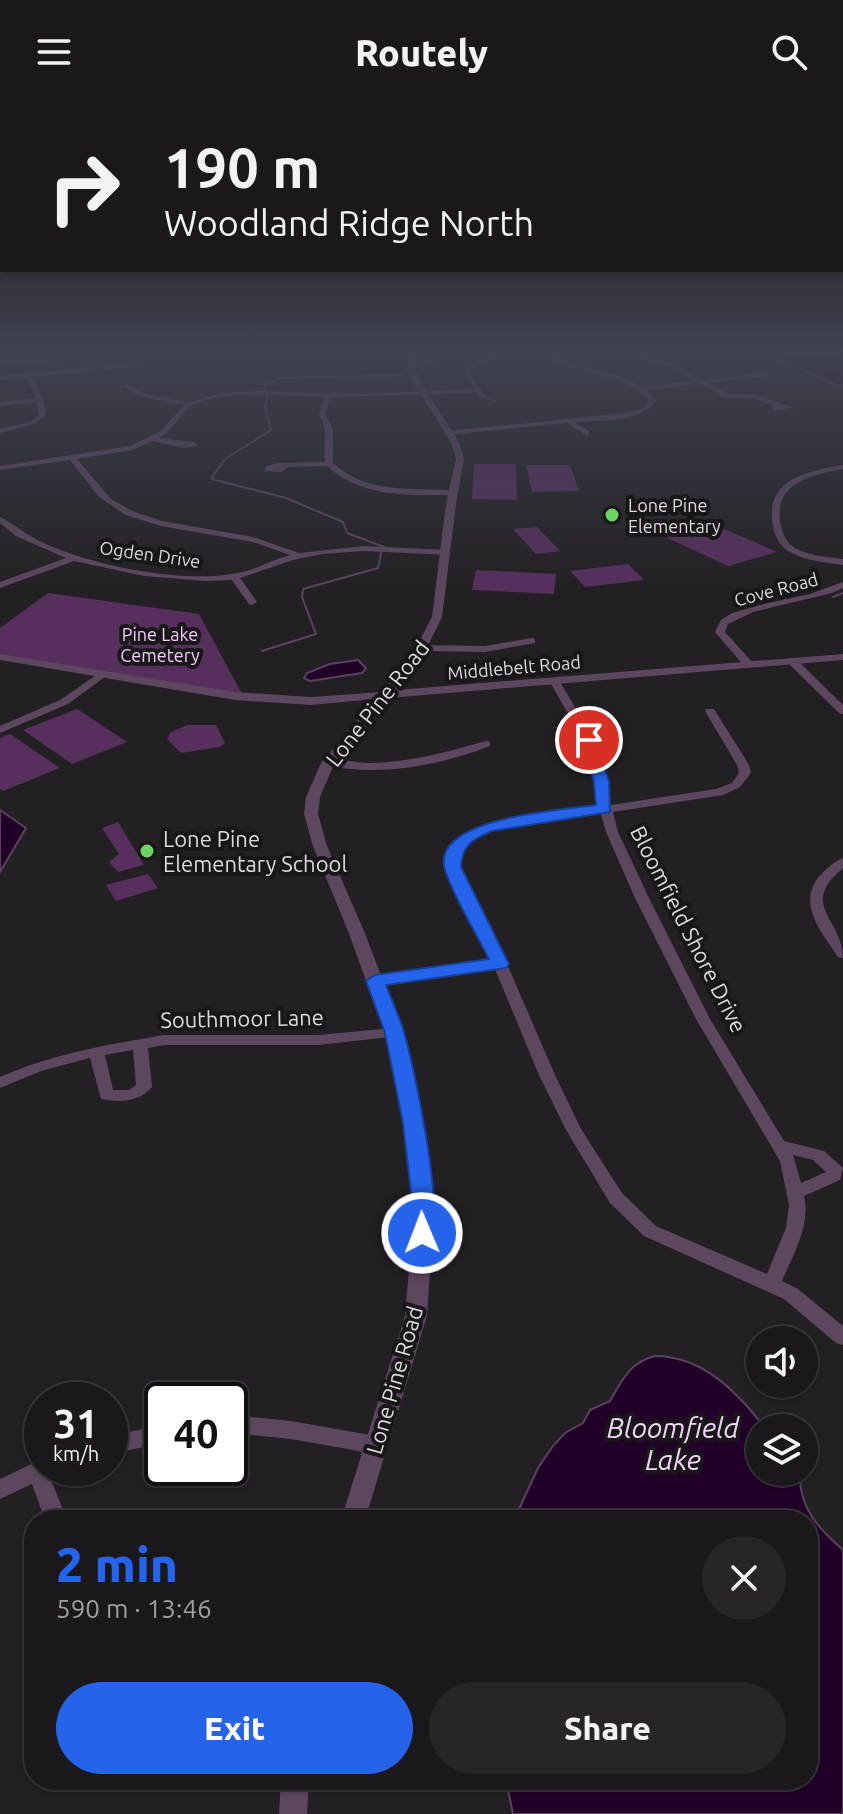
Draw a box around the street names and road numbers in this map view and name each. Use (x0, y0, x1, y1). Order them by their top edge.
street label: Ogden Drive (98, 537, 202, 571)
street label: Cove Road (732, 568, 820, 610)
street label: Lone Pine Road (320, 635, 434, 771)
street label: Middlebelt Road (447, 651, 581, 683)
street label: Bloomfield Shore Drive (626, 822, 752, 1036)
street label: Southmoor Lane (160, 1004, 324, 1032)
street label: Lone Pine Road (361, 1303, 427, 1457)

